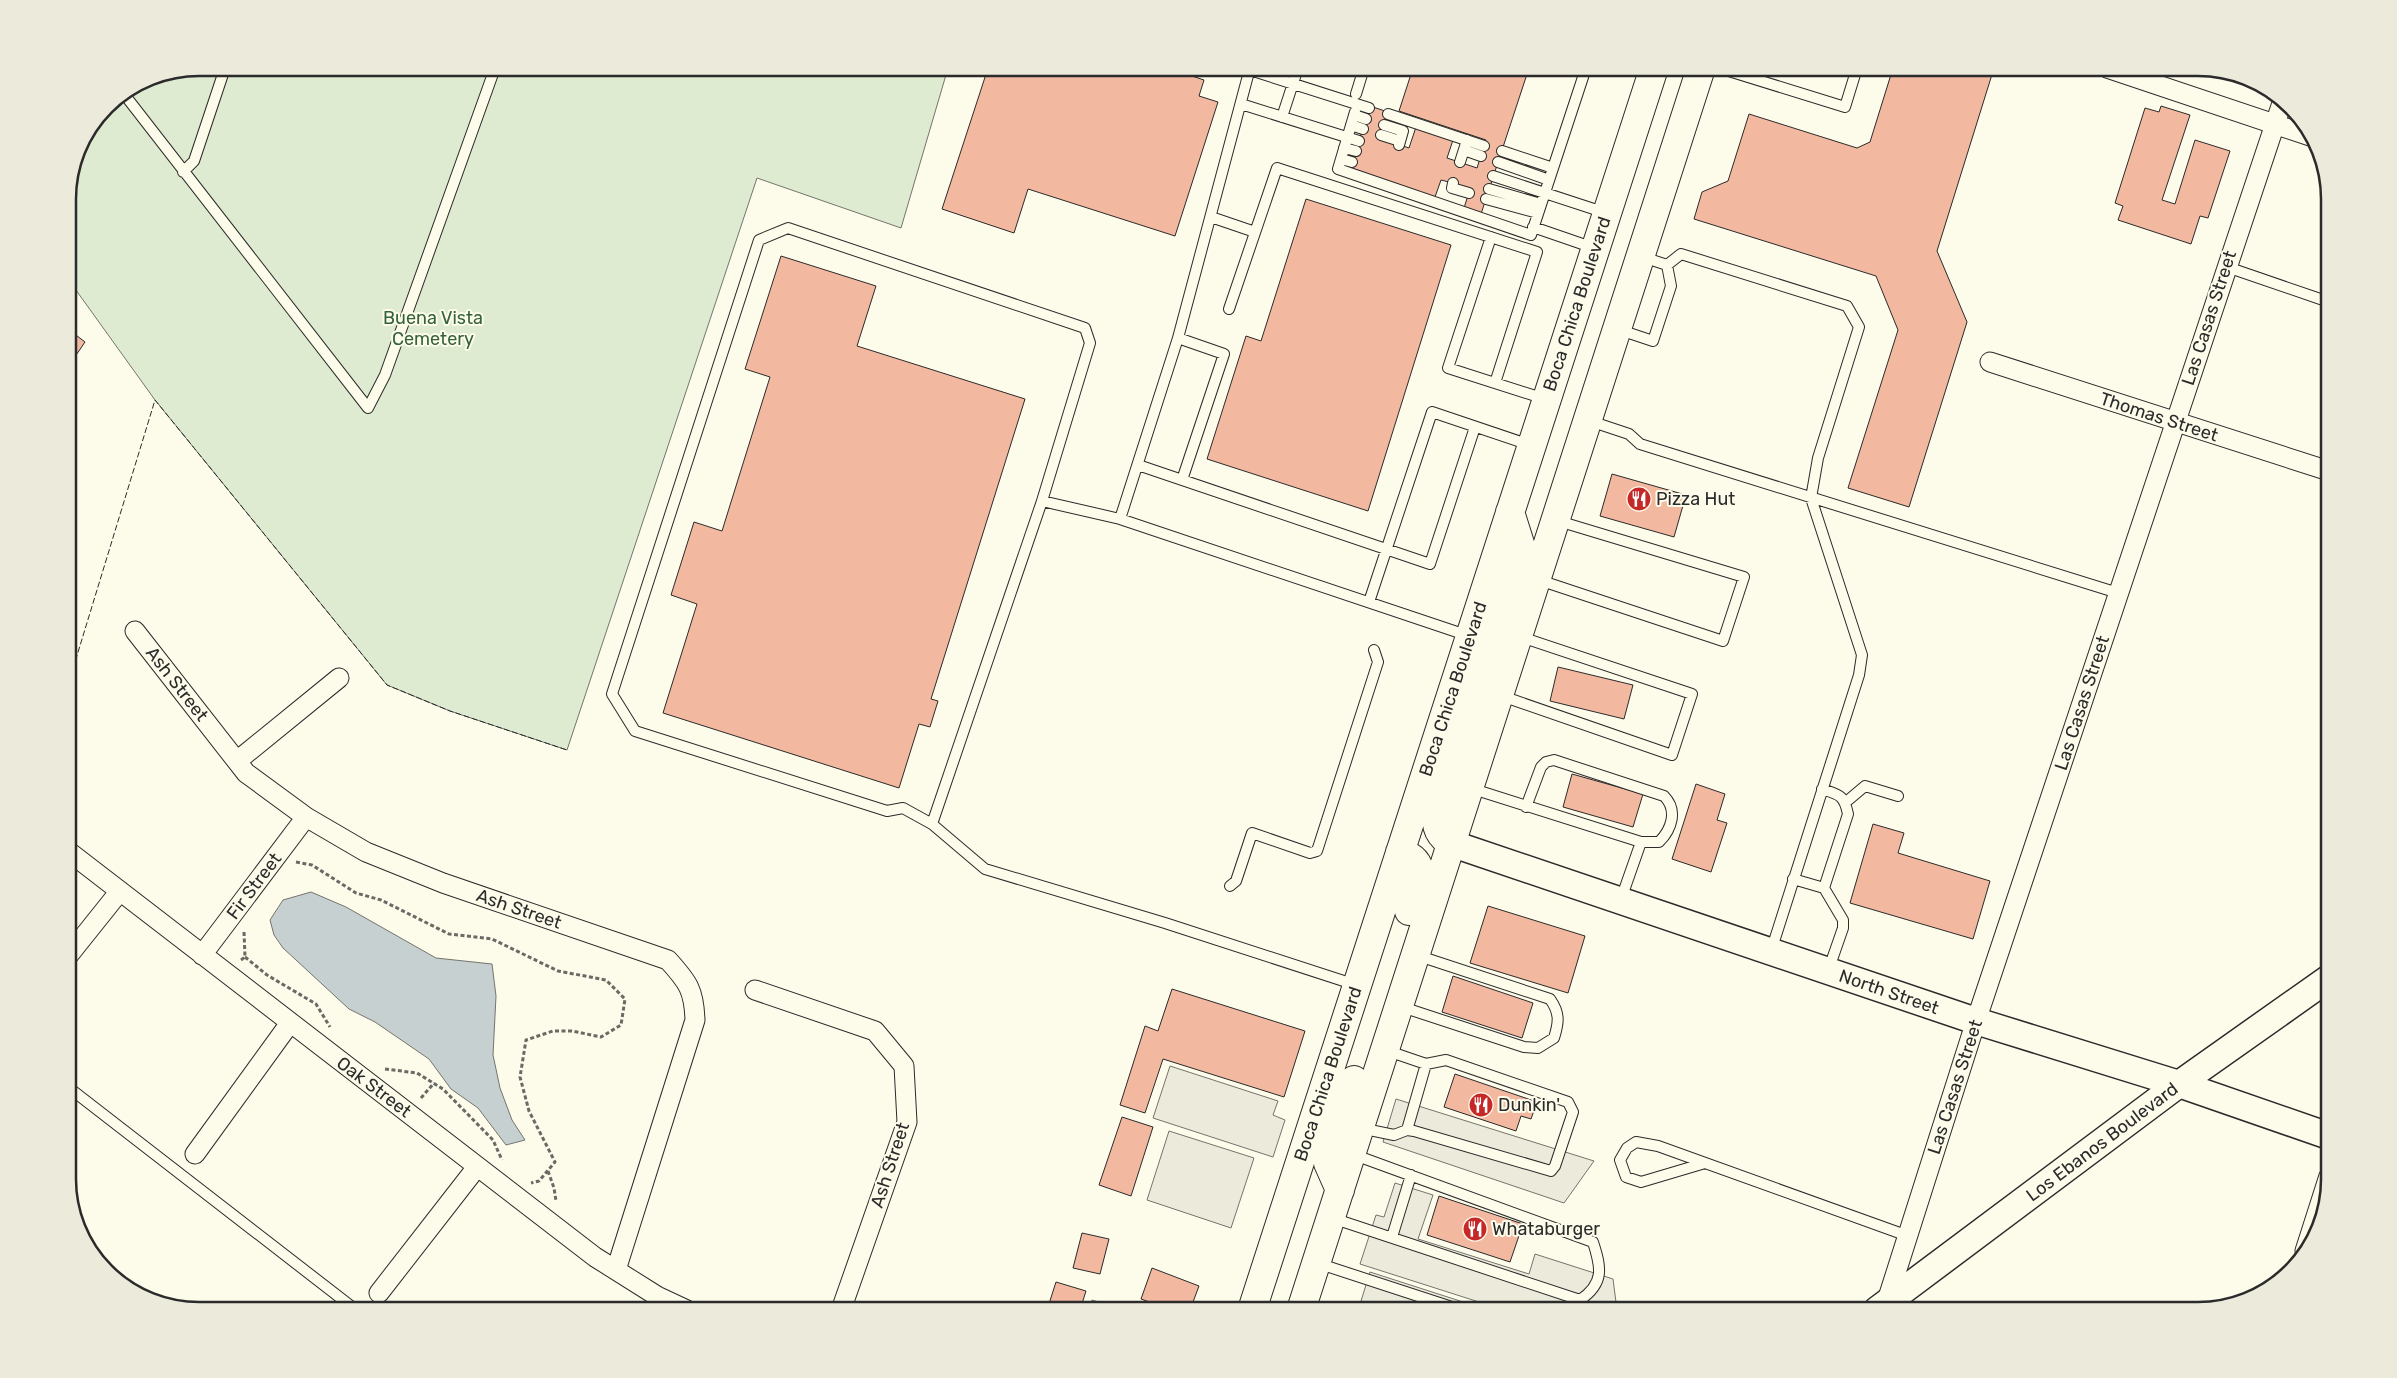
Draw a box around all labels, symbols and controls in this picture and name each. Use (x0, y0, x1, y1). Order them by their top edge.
street label: Boca Chica Boulevard (1538, 214, 1616, 394)
street label: Las Casas Street (2177, 248, 2241, 388)
park label: Buena Vista Cemetery (383, 307, 483, 350)
street label: Thomas Street (2097, 388, 2221, 446)
restaurant icon: Pizza Hut (1626, 486, 1652, 512)
place label: Pizza Hut (1656, 488, 1735, 510)
street label: Boca Chica Boulevard (1414, 599, 1492, 779)
street label: Las Casas Street (2050, 633, 2114, 773)
street label: Ash Street (141, 642, 213, 726)
street label: Fir Street (222, 848, 286, 924)
street label: Ash Street (474, 884, 564, 934)
street label: North Street (1836, 965, 1942, 1019)
street label: Boca Chica Boulevard (1289, 984, 1367, 1164)
street label: Las Casas Street (1923, 1017, 1987, 1157)
street label: Oak Street (332, 1052, 416, 1122)
street label: Los Ebanos Boulevard (2022, 1078, 2182, 1206)
restaurant icon: Dunkin' (1468, 1092, 1494, 1118)
place label: Dunkin' (1498, 1094, 1560, 1116)
street label: Ash Street (866, 1119, 914, 1211)
restaurant icon: Whataburger (1462, 1216, 1488, 1242)
place label: Whataburger (1492, 1218, 1600, 1240)

